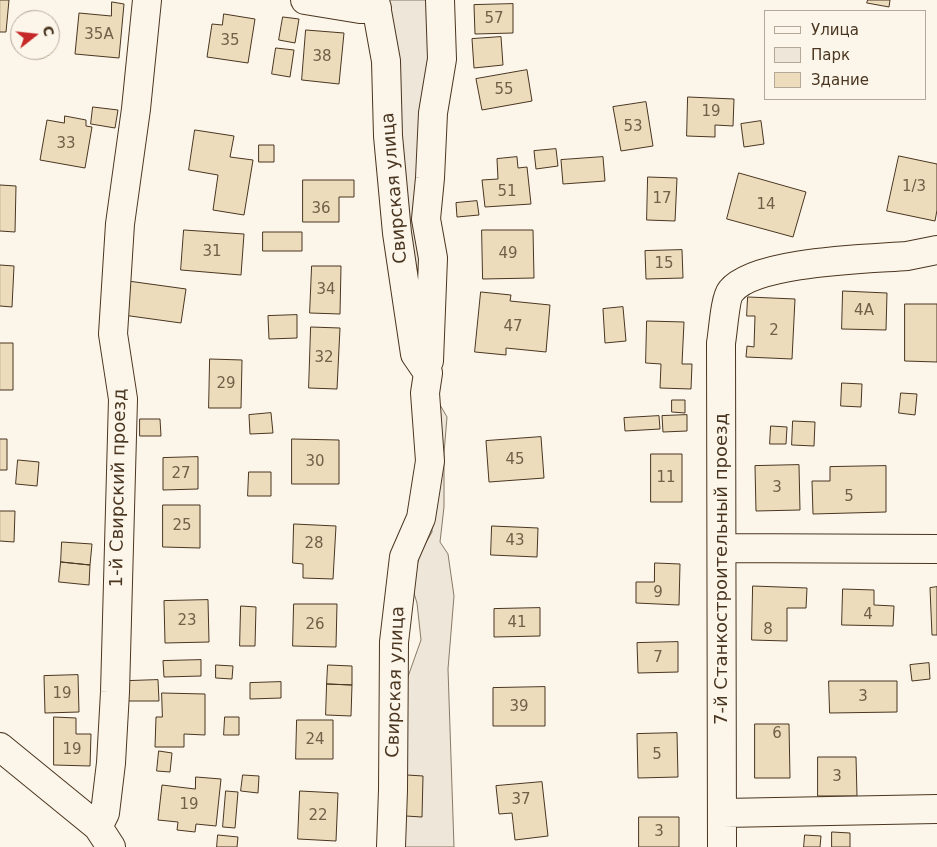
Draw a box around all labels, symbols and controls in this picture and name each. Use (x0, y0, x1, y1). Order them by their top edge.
north arrow (10, 10, 60, 60)
house number: 57 (484, 10, 504, 28)
legend (764, 10, 927, 100)
text: Улица (811, 21, 859, 39)
text: С (39, 24, 58, 38)
house number: 35А (84, 26, 114, 44)
house number: 35 (220, 32, 240, 50)
text: Парк (811, 46, 850, 64)
house number: 38 (312, 48, 332, 66)
text: Здание (811, 71, 869, 89)
house number: 55 (494, 81, 514, 99)
house number: 19 (701, 103, 721, 121)
street label: Свирская улица (378, 111, 412, 265)
house number: 53 (623, 118, 643, 136)
house number: 33 (56, 135, 76, 153)
house number: 1/3 (902, 178, 926, 196)
house number: 51 (497, 183, 517, 201)
house number: 17 (652, 190, 672, 208)
house number: 14 (756, 196, 776, 214)
house number: 36 (311, 200, 331, 218)
house number: 31 (202, 243, 222, 261)
house number: 49 (498, 245, 518, 263)
house number: 15 (654, 255, 674, 273)
house number: 34 (316, 281, 336, 299)
house number: 4А (854, 302, 874, 320)
house number: 47 (503, 318, 523, 336)
house number: 2 (769, 322, 779, 340)
house number: 32 (314, 349, 334, 367)
house number: 29 (216, 375, 236, 393)
street label: 1-й Свирский проезд (106, 388, 132, 588)
street label: 7-й Станкостроительный проезд (711, 413, 733, 725)
house number: 45 (505, 451, 525, 469)
house number: 30 (305, 453, 325, 471)
house number: 27 (171, 465, 191, 483)
house number: 11 (656, 469, 676, 487)
house number: 3 (772, 479, 782, 497)
house number: 5 (844, 488, 854, 506)
house number: 25 (172, 517, 192, 535)
house number: 43 (505, 532, 525, 550)
house number: 28 (304, 535, 324, 553)
house number: 9 (653, 584, 663, 602)
street label: Свирская улица (383, 606, 409, 758)
house number: 4 (863, 606, 873, 624)
house number: 23 (177, 612, 197, 630)
house number: 41 (507, 614, 527, 632)
house number: 26 (305, 616, 325, 634)
house number: 8 (763, 621, 773, 639)
house number: 7 (653, 649, 663, 667)
house number: 19 (52, 685, 72, 703)
house number: 3 (858, 688, 868, 706)
house number: 39 (509, 698, 529, 716)
house number: 6 (772, 725, 782, 743)
house number: 24 (305, 731, 325, 749)
house number: 19 (62, 741, 82, 759)
house number: 5 (652, 746, 662, 764)
house number: 3 (832, 768, 842, 786)
house number: 37 (511, 791, 531, 809)
house number: 19 (179, 796, 199, 814)
house number: 22 (308, 807, 328, 825)
house number: 3 (654, 823, 664, 841)

